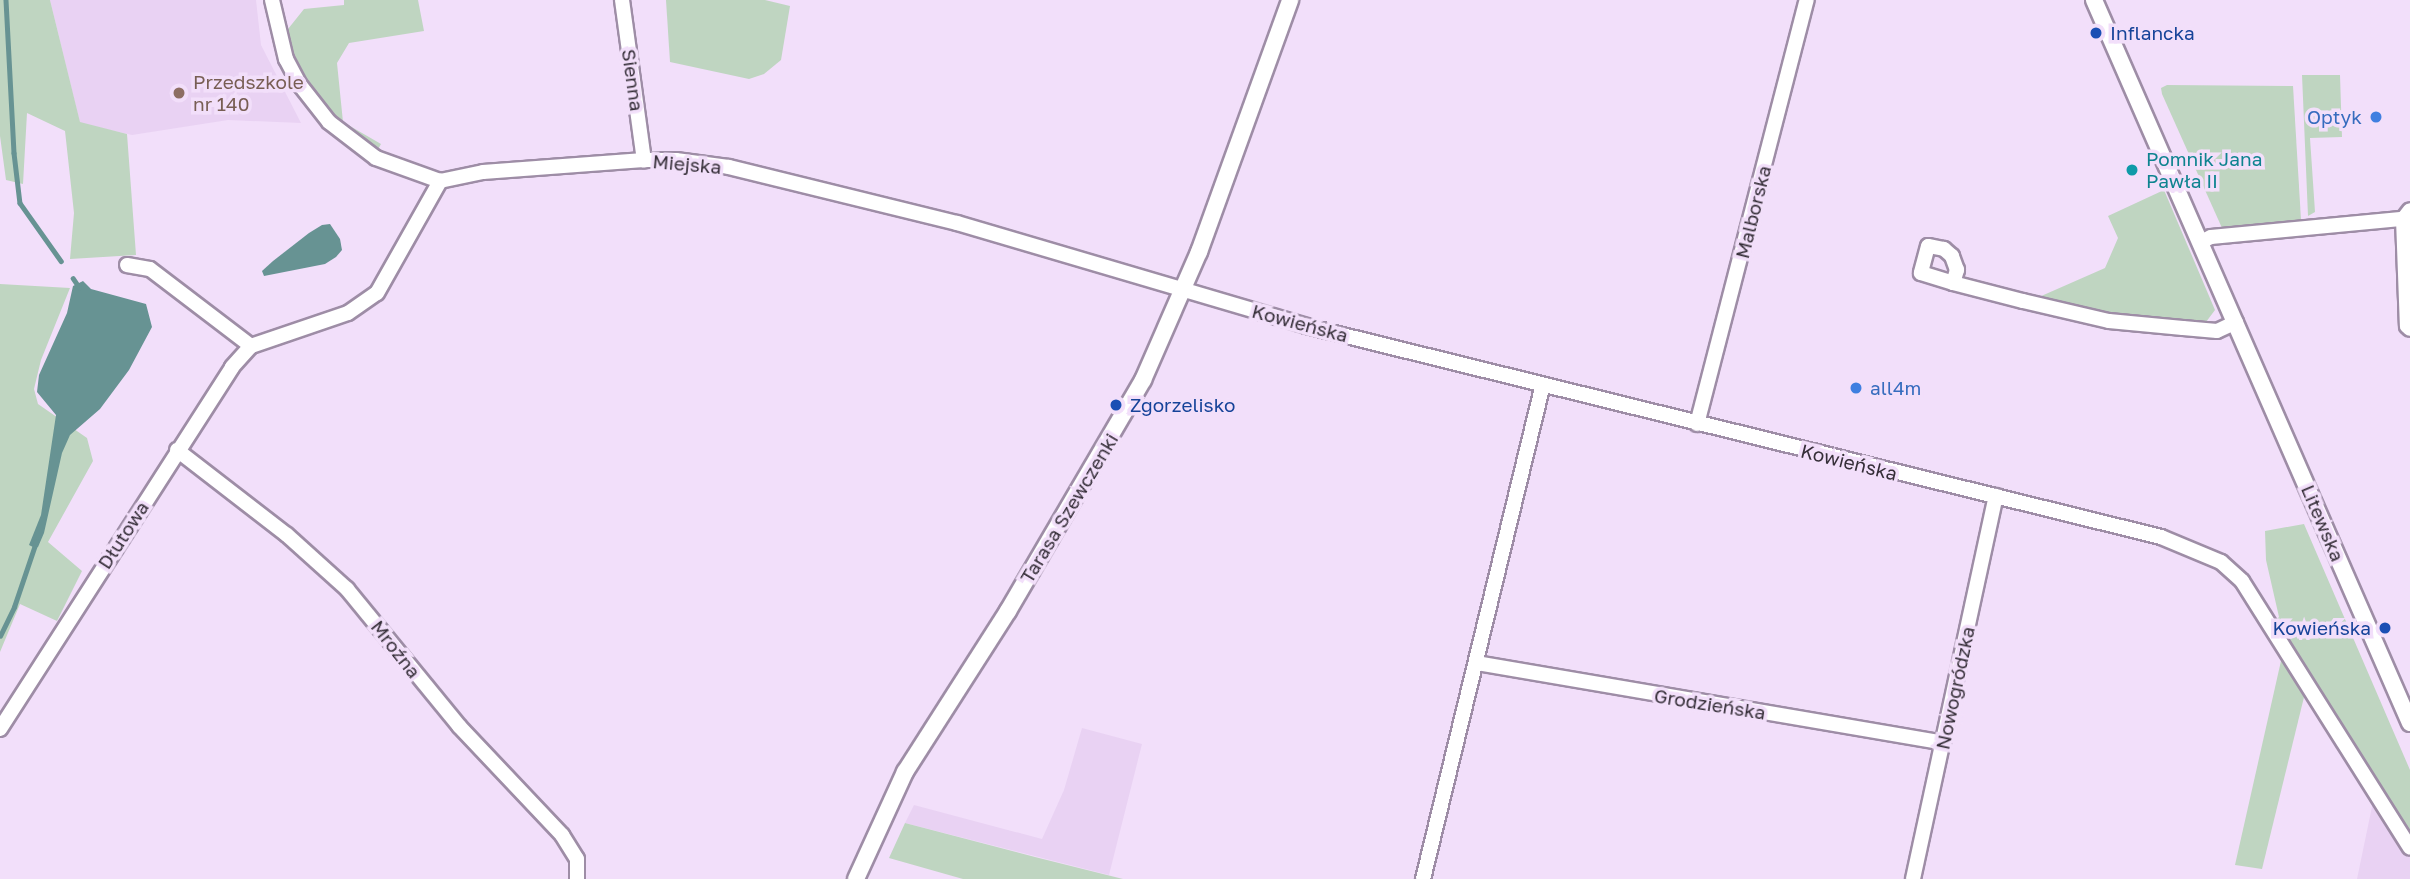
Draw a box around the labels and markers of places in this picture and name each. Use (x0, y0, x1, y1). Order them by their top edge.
place label: Inflancka (2110, 22, 2195, 44)
marker: Inflancka (2088, 25, 2104, 41)
place label: Przedszkole nr 140 (193, 71, 304, 115)
marker: Przedszkole nr 140 (171, 85, 187, 101)
place label: Optyk (2307, 106, 2362, 128)
marker: Optyk (2368, 109, 2384, 125)
place label: Pomnik Jana Pawła II (2146, 148, 2262, 192)
marker: Pomnik Jana Pawła II (2124, 162, 2140, 178)
place label: all4m (1870, 377, 1921, 399)
marker: all4m (1848, 380, 1864, 396)
place label: Zgorzelisko (1130, 394, 1235, 416)
marker: Zgorzelisko (1108, 397, 1124, 413)
place label: Kowieńska (2273, 617, 2371, 639)
marker: Kowieńska (2377, 620, 2393, 636)

